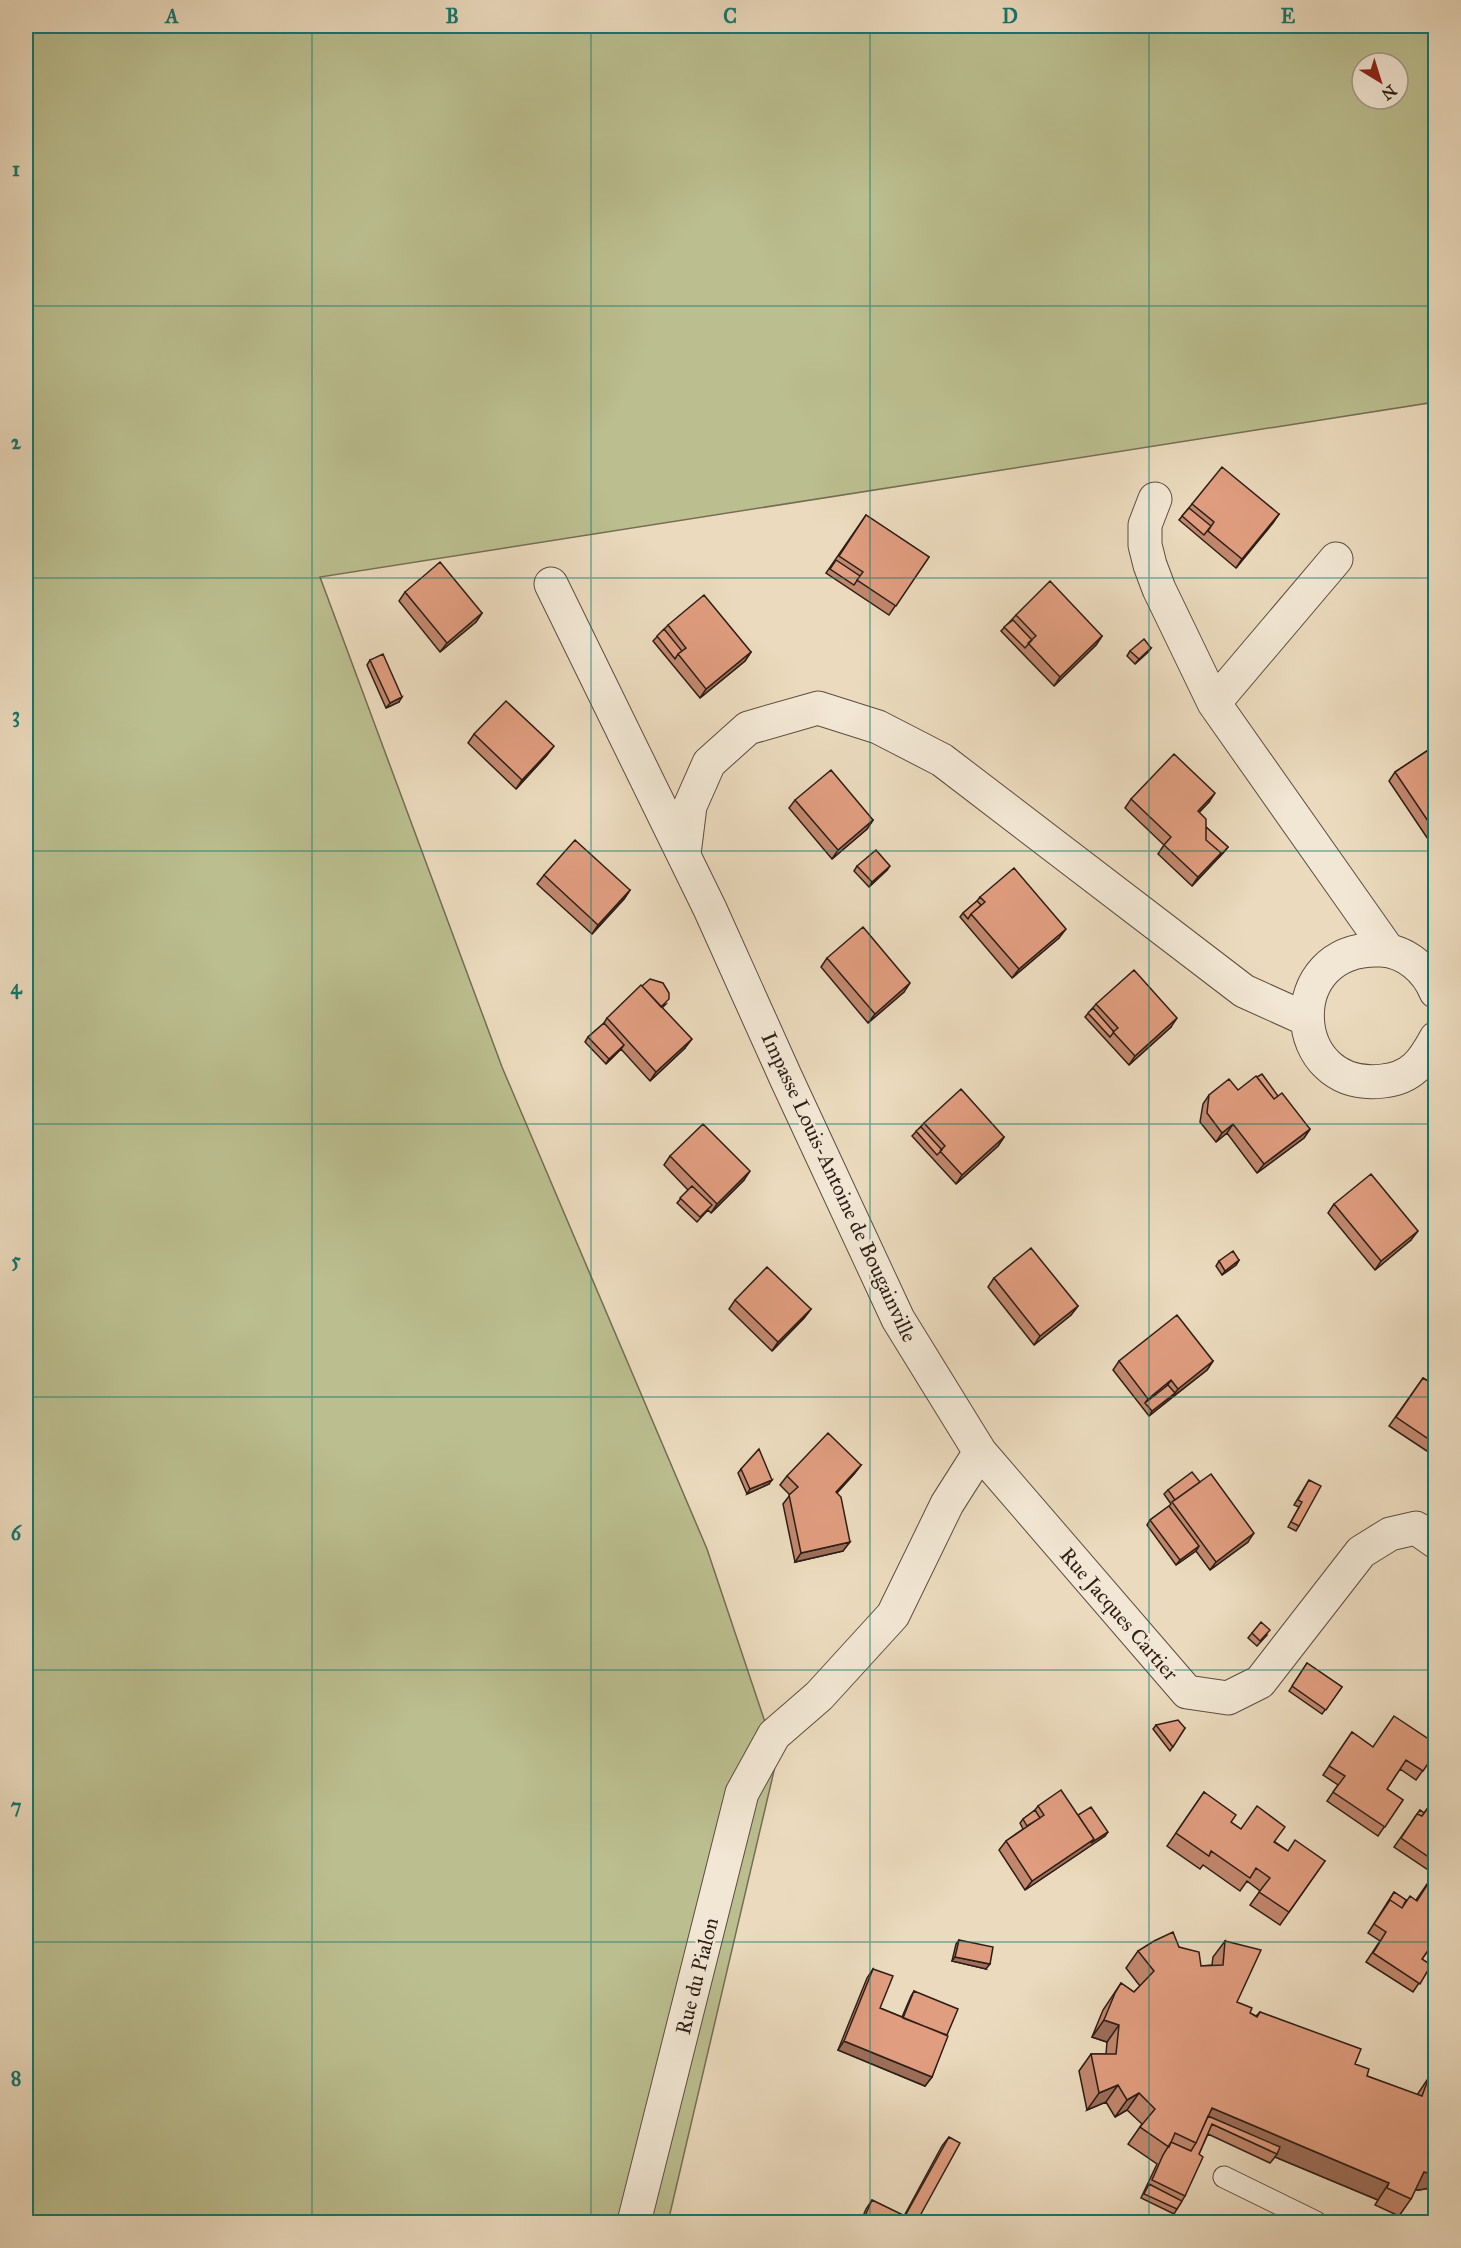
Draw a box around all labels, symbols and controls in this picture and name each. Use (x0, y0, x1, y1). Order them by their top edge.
text: A (163, 4, 179, 28)
text: B (445, 4, 459, 28)
text: C (723, 4, 737, 28)
text: D (1002, 4, 1018, 28)
text: E (1281, 4, 1296, 28)
north arrow (1350, 51, 1410, 111)
text: N (1377, 81, 1400, 104)
text: 1 (12, 157, 20, 181)
text: 2 (11, 430, 22, 454)
text: 3 (12, 703, 20, 728)
text: 4 (10, 975, 22, 1000)
street label: Impasse Louis-Antoine de Bougainville (756, 1028, 923, 1346)
text: 5 (11, 1248, 21, 1272)
text: 6 (11, 1521, 23, 1545)
street label: Rue Jacques Cartier (1054, 1542, 1184, 1686)
text: 7 (11, 1794, 22, 1818)
street label: Rue du Pialon (670, 1915, 724, 2037)
text: 8 (11, 2066, 21, 2090)

